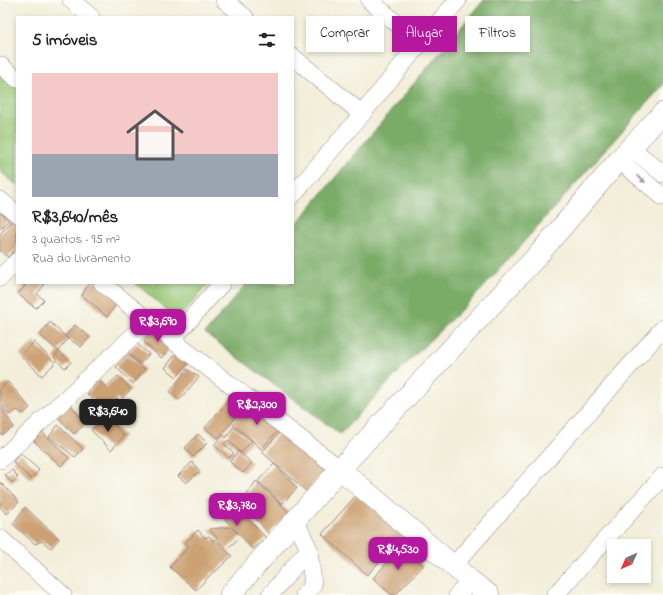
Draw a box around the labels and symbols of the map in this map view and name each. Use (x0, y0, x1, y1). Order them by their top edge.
one-way arrow (636, 174, 646, 183)
pin: R$3,690 (121, 309, 195, 343)
pin: R$2,300 (220, 392, 294, 426)
pin: R$3,640 (71, 399, 145, 433)
pin: R$3,780 (200, 493, 274, 527)
pin: R$4,530 (361, 537, 435, 571)
north arrow (607, 539, 651, 583)

